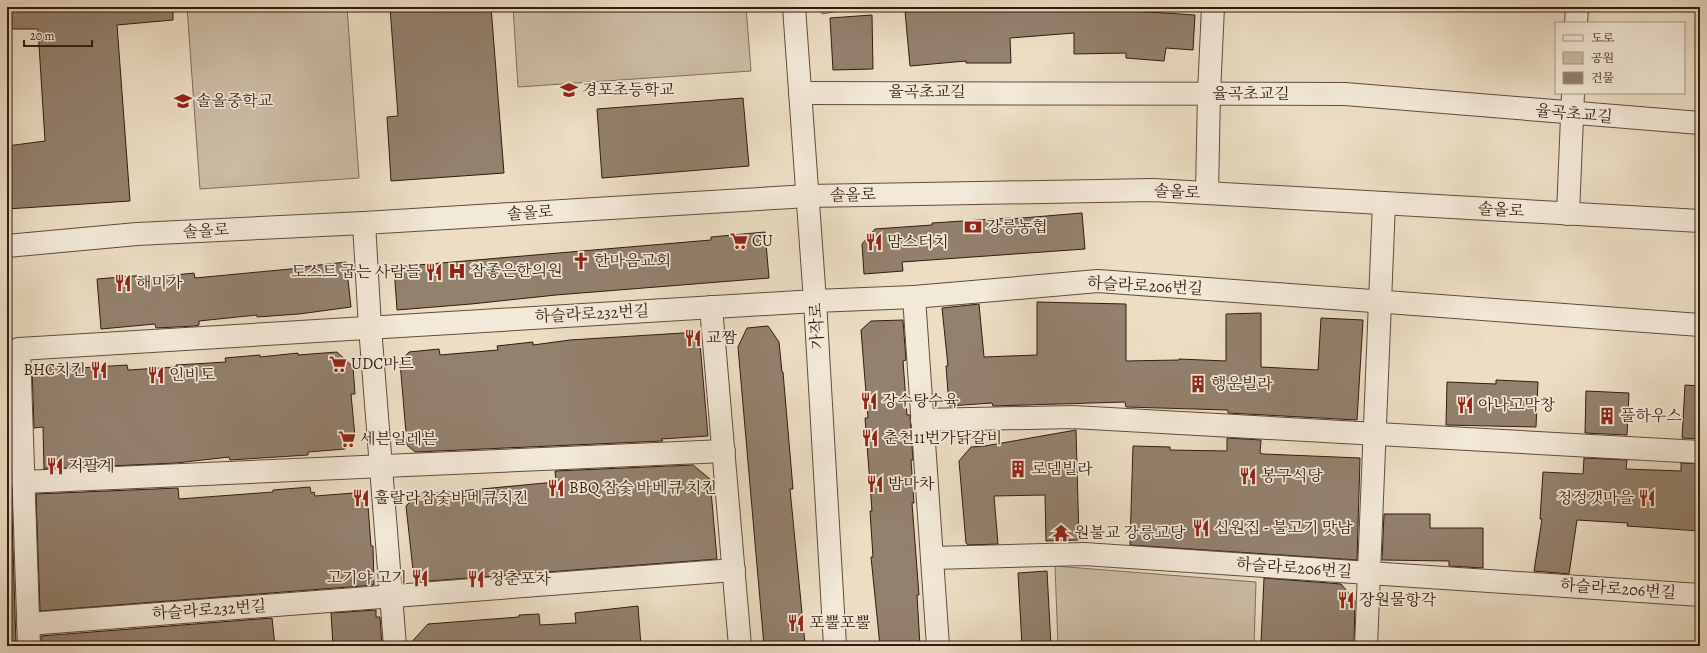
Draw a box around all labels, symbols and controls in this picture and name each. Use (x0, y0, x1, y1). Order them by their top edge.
scale bar (24, 22, 92, 48)
legend (1555, 22, 1685, 94)
text: 20 m (30, 28, 54, 44)
text: 도로 (1591, 30, 1615, 46)
text: 공원 (1591, 50, 1614, 66)
text: 건물 (1591, 70, 1615, 86)
place label: 경포초등학교 (582, 79, 675, 101)
school or university icon: 경포초등학교 (559, 80, 579, 100)
street label: 율곡초교길 (888, 81, 966, 103)
street label: 율곡초교길 (1212, 83, 1290, 105)
place label: 솔올중학교 (196, 90, 273, 112)
school or university icon: 솔올중학교 (173, 91, 193, 111)
street label: 율곡초교길 (1535, 100, 1613, 128)
street label: 솔올로 (1153, 180, 1201, 204)
street label: 솔올로 (830, 184, 877, 206)
street label: 솔올로 (1477, 198, 1525, 222)
street label: 솔올로 (506, 200, 554, 226)
place label: 강릉농협 (986, 216, 1048, 238)
bank icon: 강릉농협 (963, 217, 983, 237)
street label: 솔올로 (182, 219, 230, 243)
place label: CU (752, 230, 773, 252)
supermarket icon: CU (729, 231, 749, 251)
place label: 맘스터치 (887, 231, 949, 253)
restaurant icon: 맘스터치 (864, 232, 884, 252)
place label: 한마음교회 (594, 250, 671, 272)
church icon: 한마음교회 (571, 251, 591, 271)
place label: 참좋은한의원 (470, 260, 563, 282)
place label: 토스트 굽는 사람들 (291, 261, 422, 283)
hospital icon: 참좋은한의원 (447, 261, 467, 281)
restaurant icon: 토스트 굽는 사람들 (424, 262, 444, 282)
place label: 해미가 (136, 272, 183, 294)
street label: 하슬라로206번길 (1086, 272, 1204, 300)
restaurant icon: 해미가 (113, 273, 133, 293)
street label: 하슬라로232번길 (534, 300, 650, 328)
street label: 가작로 (805, 302, 829, 350)
place label: 교짬 (706, 327, 737, 349)
restaurant icon: 교짬 (683, 328, 703, 348)
place label: UDC마트 (351, 353, 415, 375)
supermarket icon: UDC마트 (328, 354, 348, 374)
place label: BHC치킨 (23, 359, 86, 381)
restaurant icon: BHC치킨 (89, 360, 109, 380)
place label: 인비토 (169, 364, 215, 386)
restaurant icon: 인비토 (146, 365, 166, 385)
place label: 행운빌라 (1211, 373, 1273, 395)
building icon: 행운빌라 (1188, 374, 1208, 394)
place label: 장수탕수육 (882, 390, 959, 412)
restaurant icon: 장수탕수육 (859, 391, 879, 411)
place label: 아나고막창 (1478, 394, 1556, 416)
restaurant icon: 아나고막창 (1455, 395, 1475, 415)
place label: 풀하우스 (1620, 405, 1682, 427)
building icon: 풀하우스 (1597, 406, 1617, 426)
place label: 춘천11번가닭갈비 (883, 427, 1002, 449)
place label: 세븐일레븐 (360, 428, 438, 450)
restaurant icon: 춘천11번가닭갈비 (860, 428, 880, 448)
supermarket icon: 세븐일레븐 (337, 429, 357, 449)
place label: 저팔계 (68, 455, 114, 477)
restaurant icon: 저팔계 (45, 456, 65, 476)
place label: 로뎀빌라 (1031, 458, 1093, 480)
building icon: 로뎀빌라 (1008, 459, 1028, 479)
place label: 봉구식당 (1261, 465, 1323, 487)
restaurant icon: 봉구식당 (1238, 466, 1258, 486)
place label: 밤마차 (888, 473, 935, 495)
restaurant icon: 밤마차 (865, 474, 885, 494)
place label: BBQ 참숯 바베큐 치킨 (569, 477, 717, 499)
restaurant icon: BBQ 참숯 바베큐 치킨 (546, 478, 566, 498)
place label: 훌랄라참숯바베큐치킨 (374, 487, 529, 509)
place label: 청정갯마을 (1557, 487, 1635, 509)
restaurant icon: 훌랄라참숯바베큐치킨 (351, 488, 371, 508)
restaurant icon: 청정갯마을 (1637, 488, 1657, 508)
place label: 십원집 - 불고기 맛남 (1214, 517, 1353, 539)
restaurant icon: 십원집 - 불고기 맛남 (1191, 518, 1211, 538)
place label: 원불교 강릉교당 (1074, 522, 1186, 544)
temple icon: 원불교 강릉교당 (1051, 523, 1071, 543)
street label: 하슬라로206번길 (1235, 553, 1353, 583)
place label: 고기야 고기 (327, 567, 407, 589)
restaurant icon: 고기야 고기 (410, 568, 430, 588)
place label: 청춘포차 (489, 568, 551, 590)
restaurant icon: 청춘포차 (466, 569, 486, 589)
street label: 하슬라로206번길 (1559, 574, 1677, 604)
place label: 장원물항각 (1359, 589, 1437, 611)
restaurant icon: 장원물항각 (1336, 590, 1356, 610)
street label: 하슬라로232번길 (151, 595, 267, 625)
place label: 포뿔포뿔 (809, 612, 871, 634)
restaurant icon: 포뿔포뿔 (786, 613, 806, 633)

